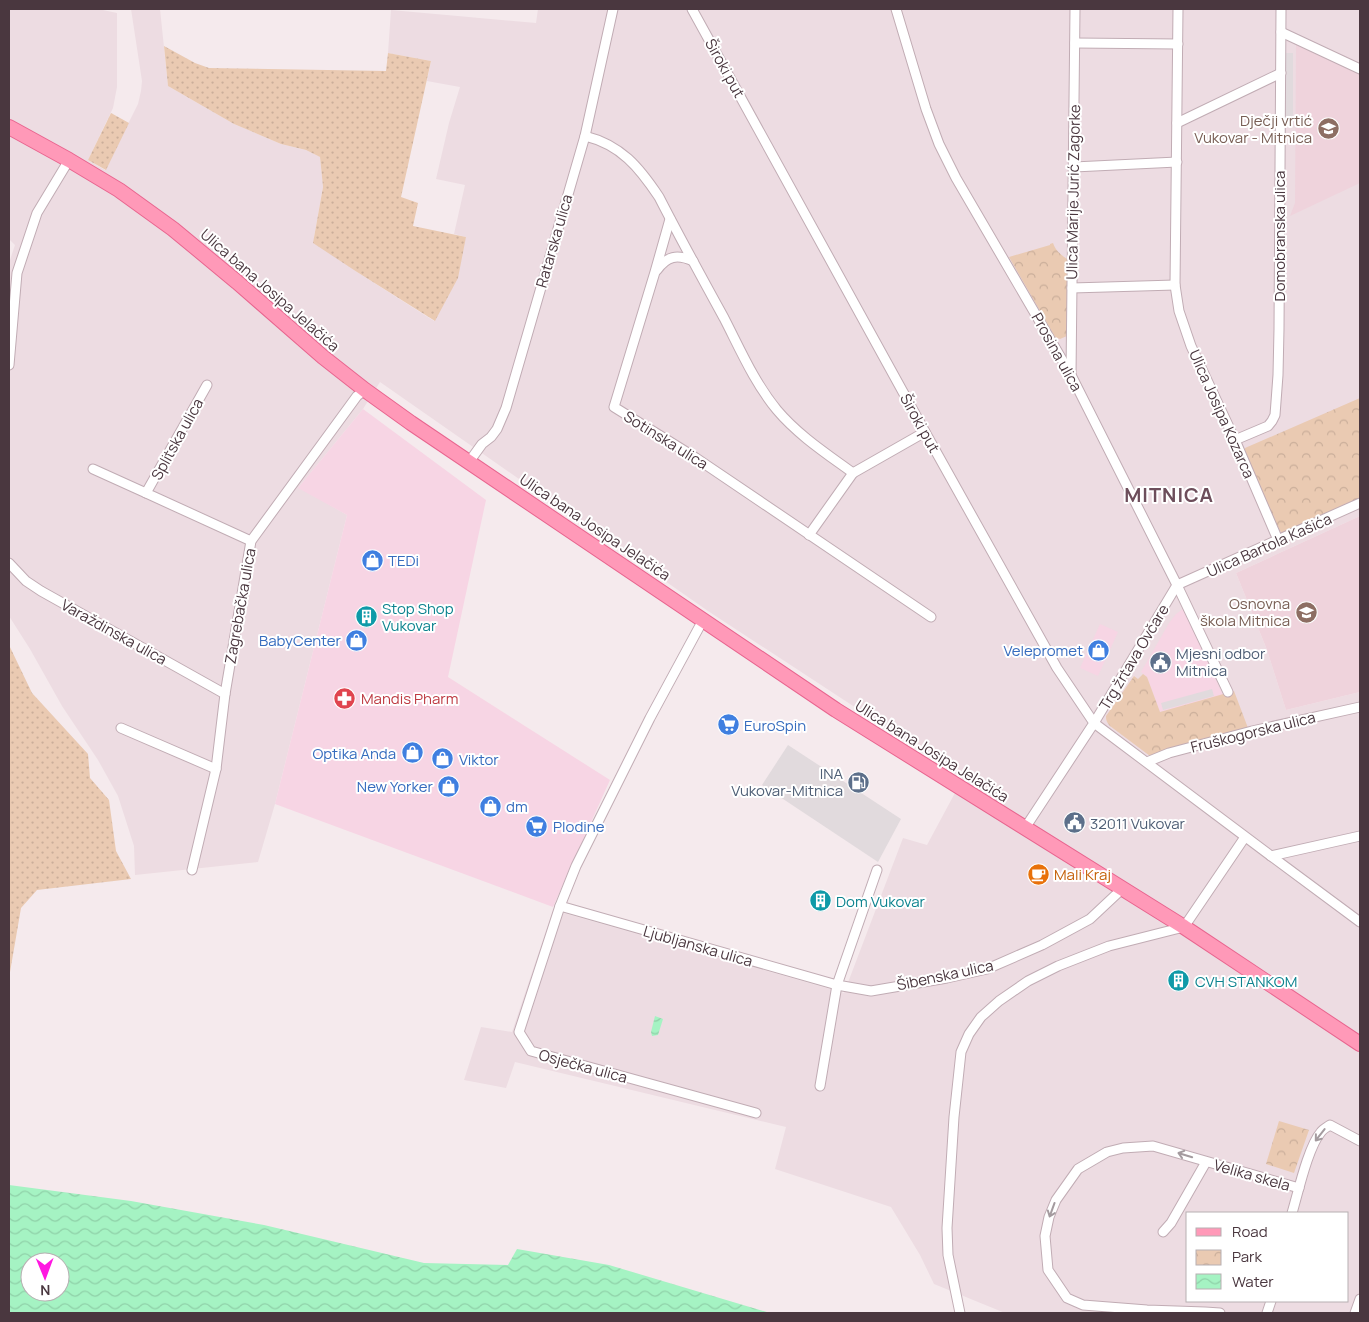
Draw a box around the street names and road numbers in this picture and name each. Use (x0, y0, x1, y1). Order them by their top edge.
street label: Široki put (700, 35, 750, 101)
street label: Ulica Marije Jurić Zagorke (1061, 104, 1085, 280)
street label: Domobranska ulica (1269, 171, 1290, 301)
street label: Ratarska ulica (531, 192, 577, 290)
street label: Ulica bana Josipa Jelačića (196, 224, 344, 356)
street label: Prosina ulica (1027, 309, 1087, 395)
street label: Ulica Josipa Kozarca (1184, 346, 1260, 482)
street label: Široki put (895, 390, 945, 456)
street label: Splitska ulica (146, 394, 208, 484)
street label: Sotinska ulica (620, 406, 712, 474)
street label: Ulica bana Josipa Jelačića (515, 469, 675, 585)
street label: Ulica Bartola Kašića (1203, 508, 1335, 582)
street label: Zagrebačka ulica (219, 546, 261, 666)
street label: Varaždinska ulica (57, 594, 171, 670)
street label: Trg žrtava Ovčare (1094, 600, 1174, 714)
street label: Ulica bana Josipa Jelačića (851, 695, 1013, 807)
street label: Fruškogorska ulica (1188, 706, 1318, 758)
street label: Ljubljanska ulica (641, 920, 755, 972)
street label: Šibenska ulica (895, 955, 995, 995)
street label: Osječka ulica (536, 1044, 630, 1088)
street label: Velika skela (1211, 1154, 1293, 1196)

